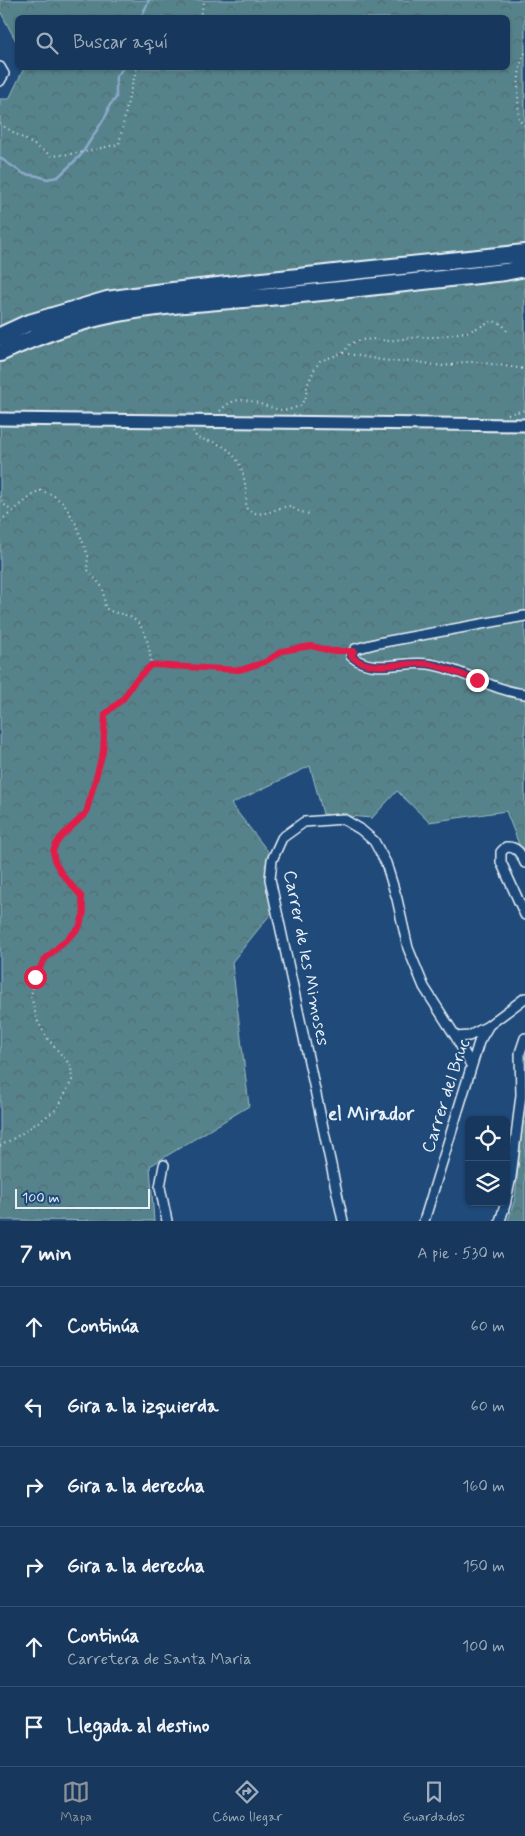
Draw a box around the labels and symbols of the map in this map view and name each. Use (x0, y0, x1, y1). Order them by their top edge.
route end (466, 669, 489, 692)
street label: Carrer de les Mimoses (277, 868, 335, 1048)
route start (24, 966, 47, 989)
street label: Carrer del Bruc (416, 1036, 476, 1156)
district label: el Mirador (328, 1102, 415, 1127)
scale bar (15, 1186, 150, 1209)

